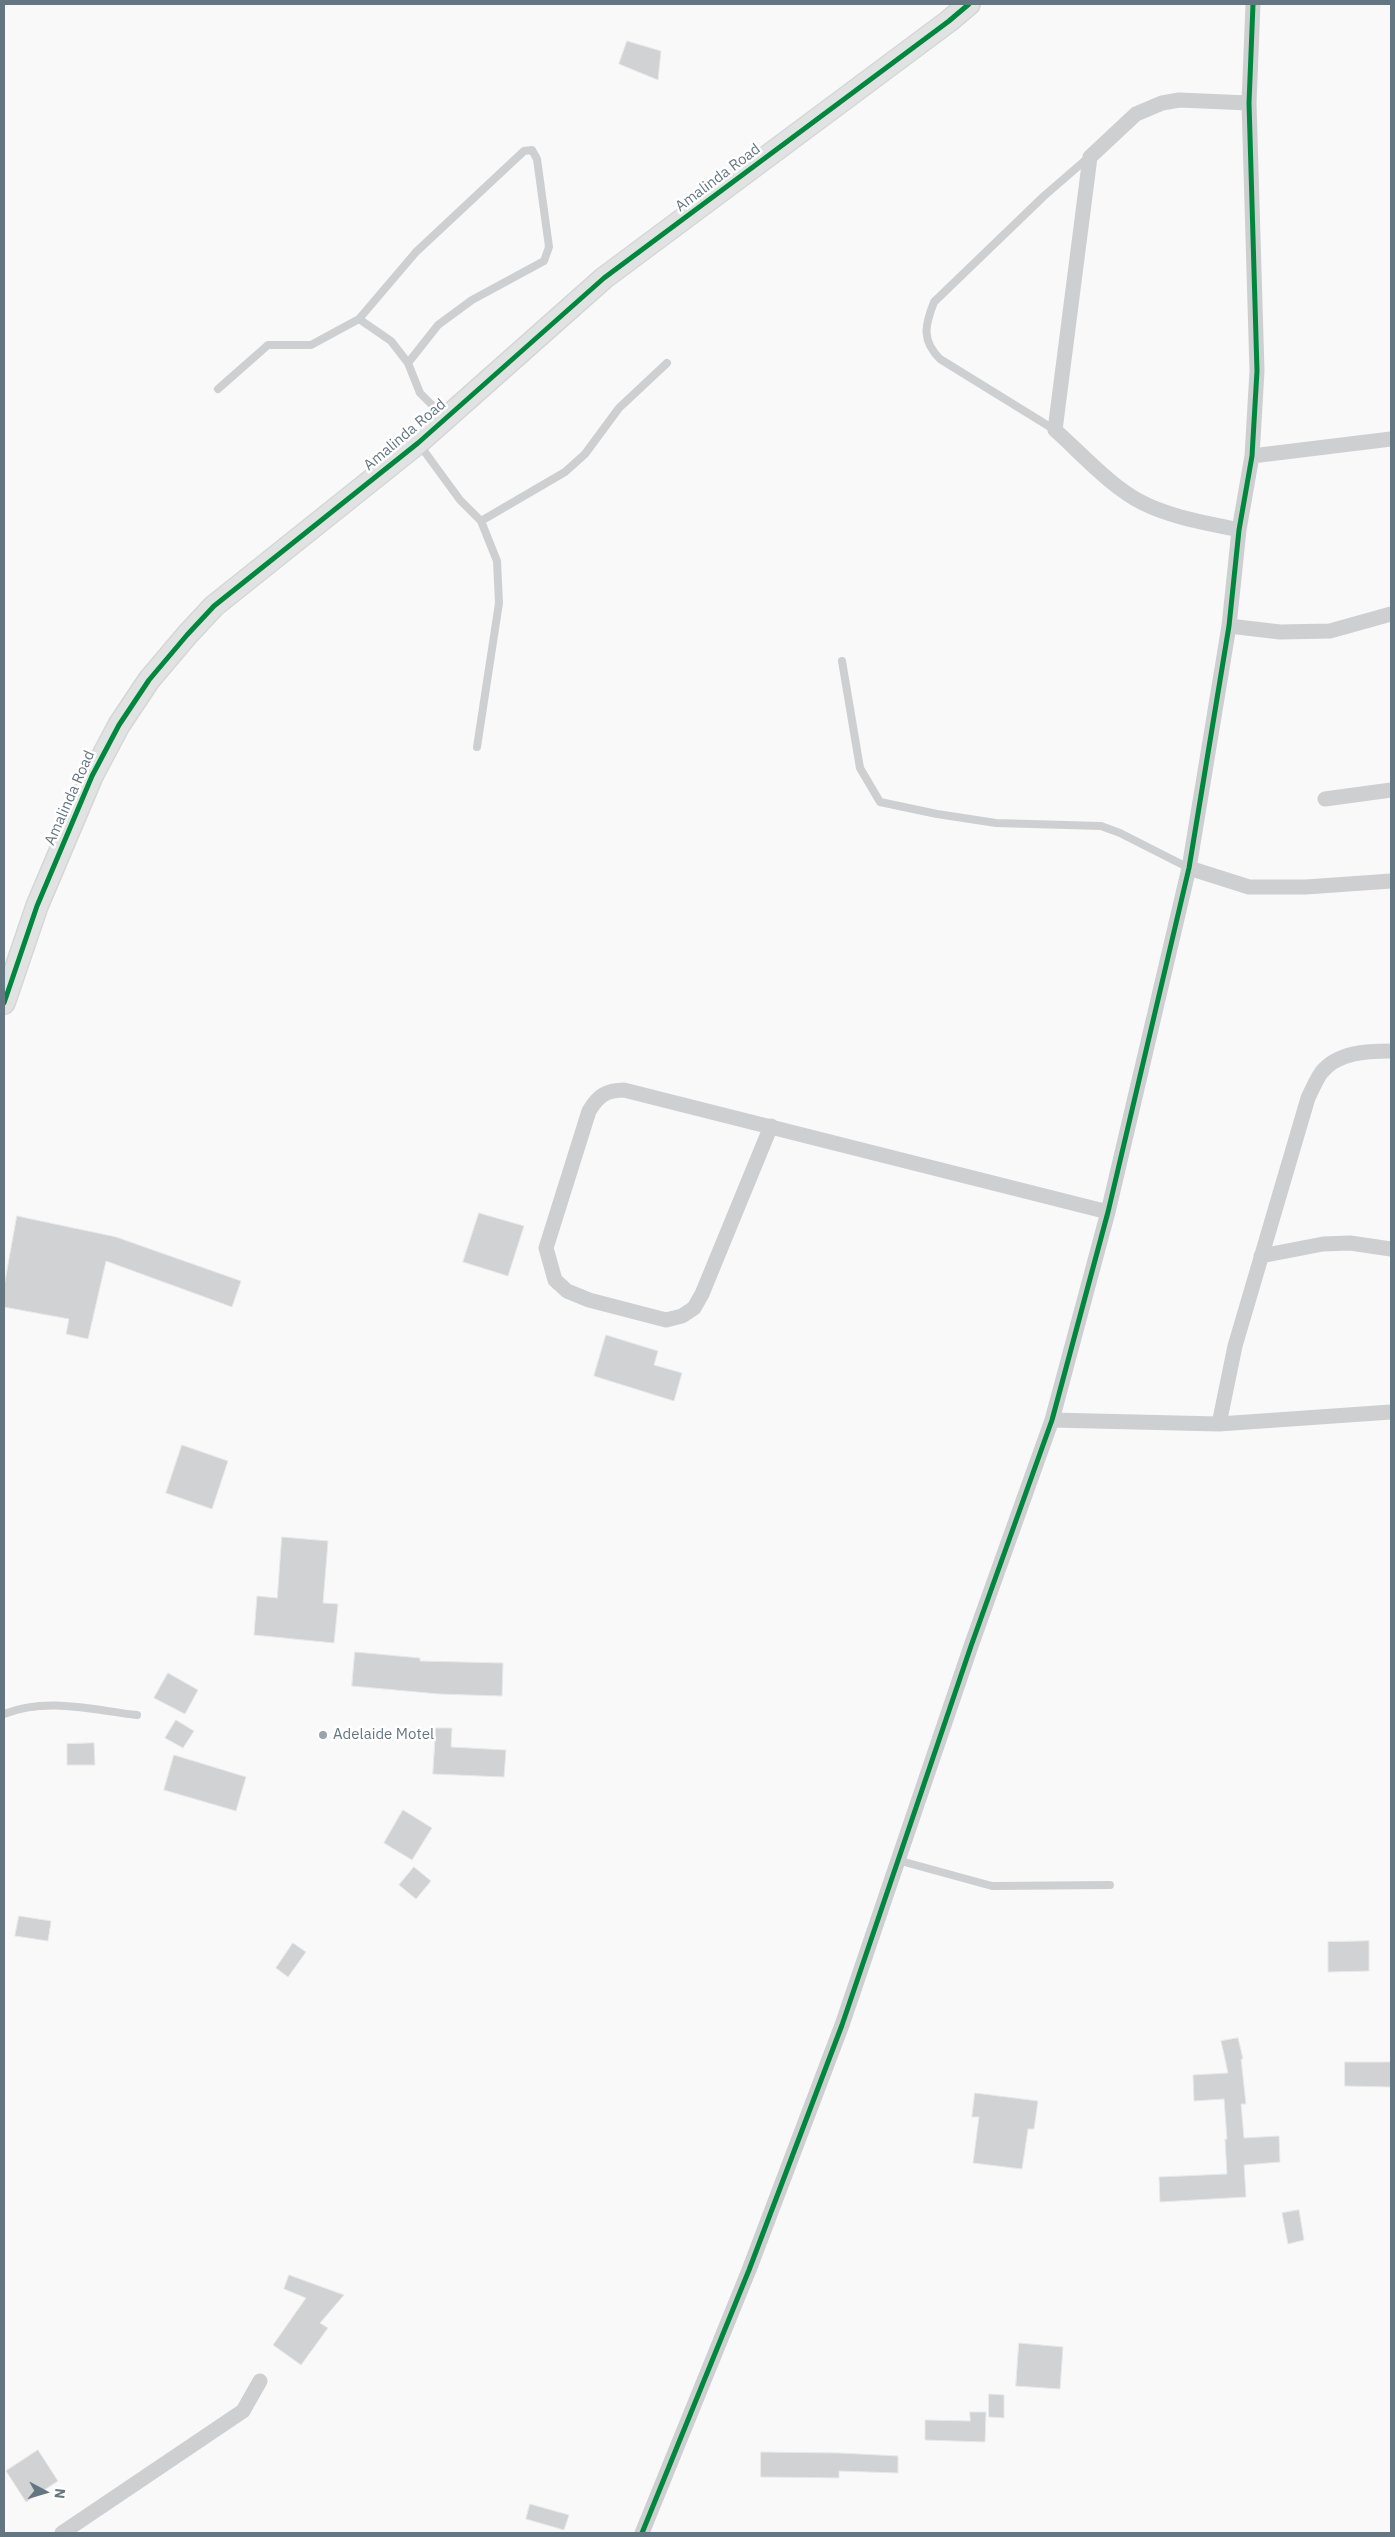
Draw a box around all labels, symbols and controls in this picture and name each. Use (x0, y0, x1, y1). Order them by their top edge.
street label: Amalinda Road (672, 140, 764, 216)
street label: Amalinda Road (360, 395, 450, 475)
street label: Amalinda Road (41, 748, 99, 848)
place label: Adelaide Motel (333, 1726, 434, 1744)
marker: Adelaide Motel (317, 1729, 329, 1741)
north arrow (20, 2467, 70, 2517)
text: N (50, 2488, 69, 2500)

